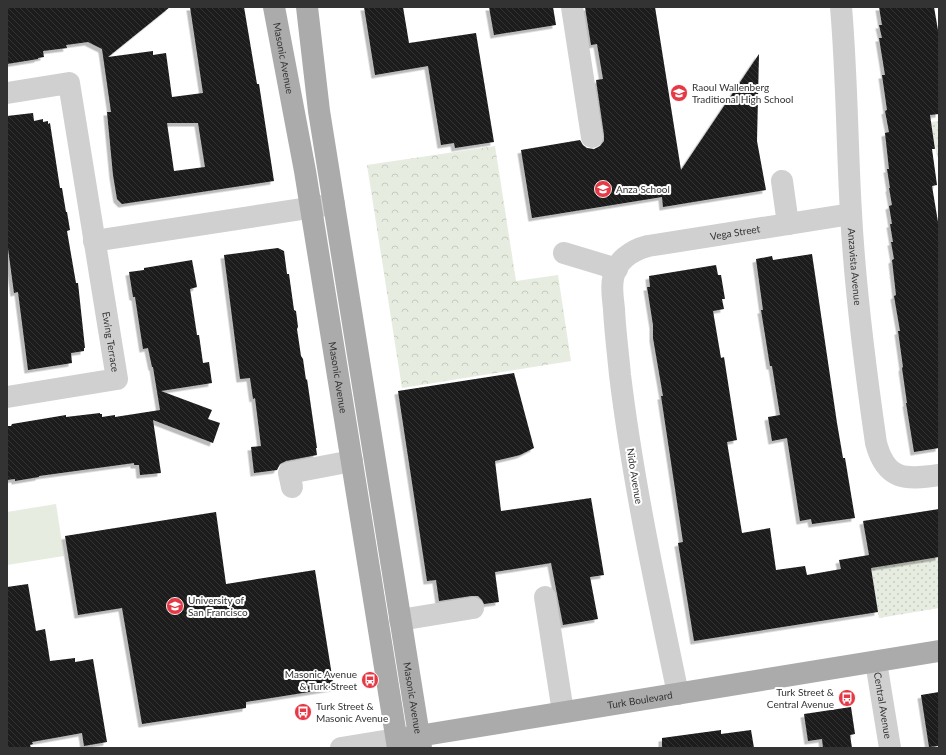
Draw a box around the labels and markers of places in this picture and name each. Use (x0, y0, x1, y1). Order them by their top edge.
place label: Raoul Wallenberg Traditional High School (692, 81, 793, 105)
school or university icon: Raoul Wallenberg Traditional High School (669, 83, 689, 103)
school or university icon: Anza School (593, 179, 613, 199)
place label: Anza School (616, 183, 670, 195)
place label: University of San Francisco (188, 594, 248, 618)
school or university icon: University of San Francisco (165, 596, 185, 616)
place label: Masonic Avenue & Turk Street (285, 668, 357, 692)
bus stop icon: Masonic Avenue & Turk Street (360, 670, 380, 690)
place label: Turk Street & Central Avenue (767, 686, 835, 710)
bus stop icon: Turk Street & Central Avenue (837, 688, 857, 708)
place label: Turk Street & Masonic Avenue (316, 700, 388, 724)
bus stop icon: Turk Street & Masonic Avenue (293, 702, 313, 722)

